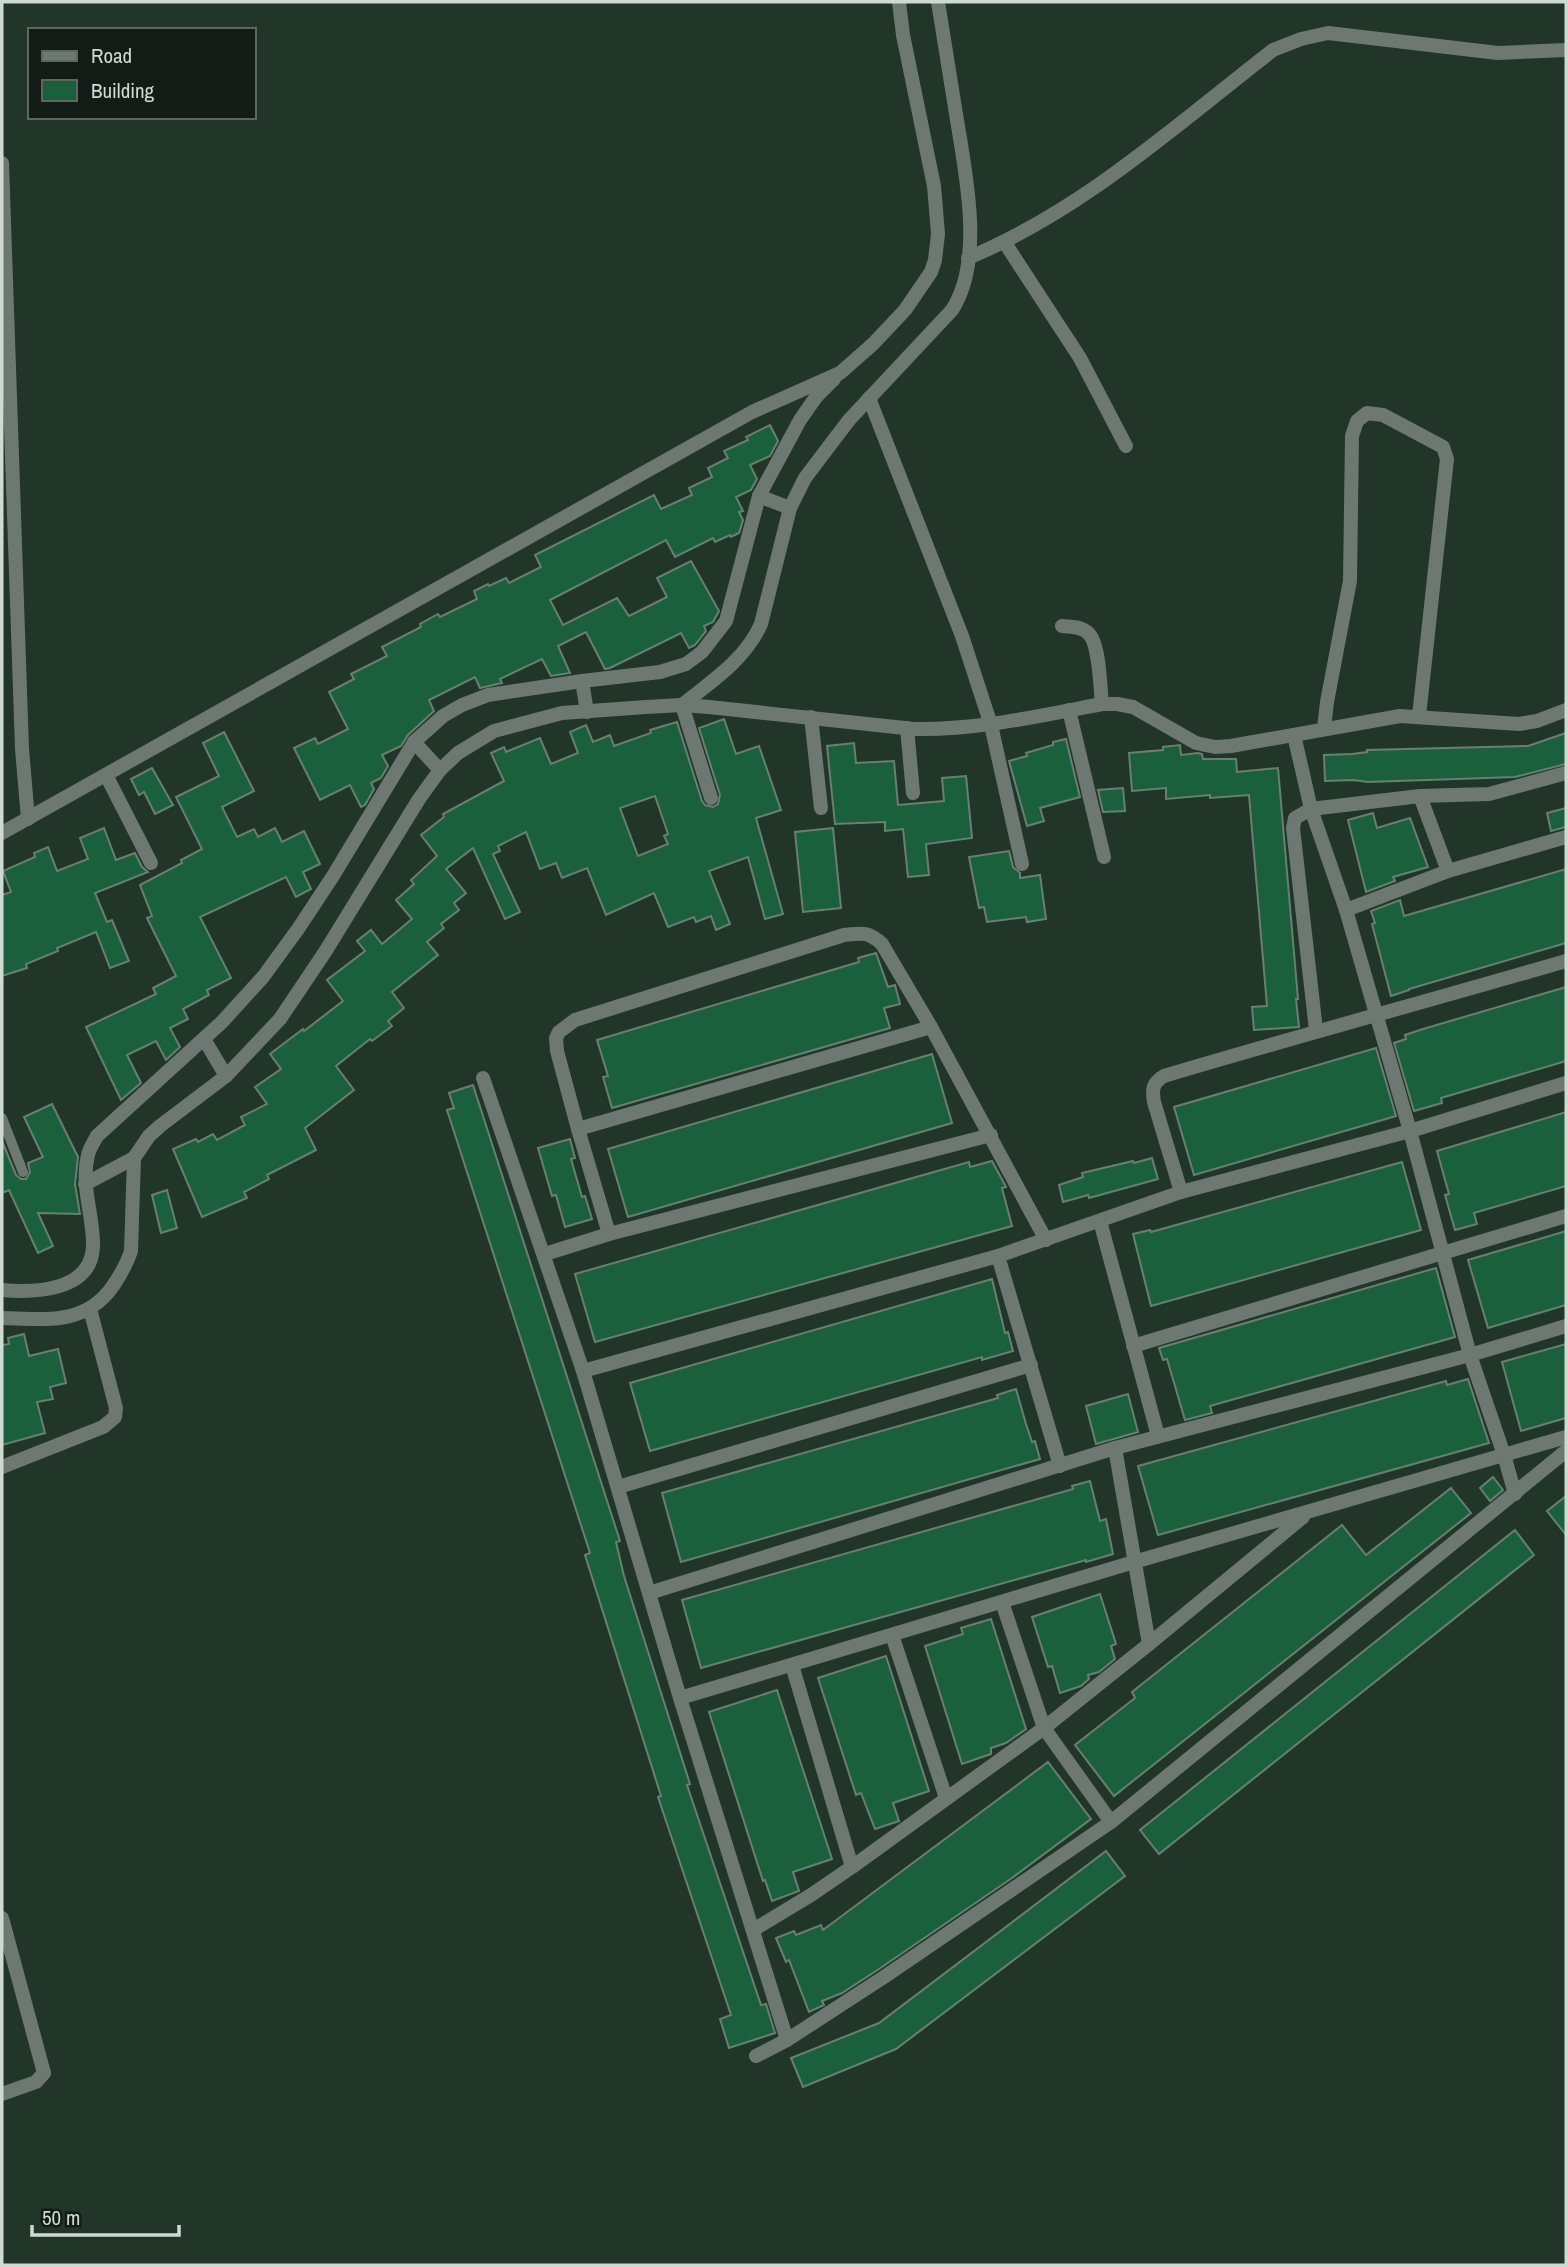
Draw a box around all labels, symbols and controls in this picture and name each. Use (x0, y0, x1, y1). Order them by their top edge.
legend (28, 28, 256, 119)
text: Road (91, 41, 132, 70)
text: Building (91, 76, 155, 105)
scale bar (32, 2194, 178, 2238)
text: 50 m (42, 2203, 80, 2232)

